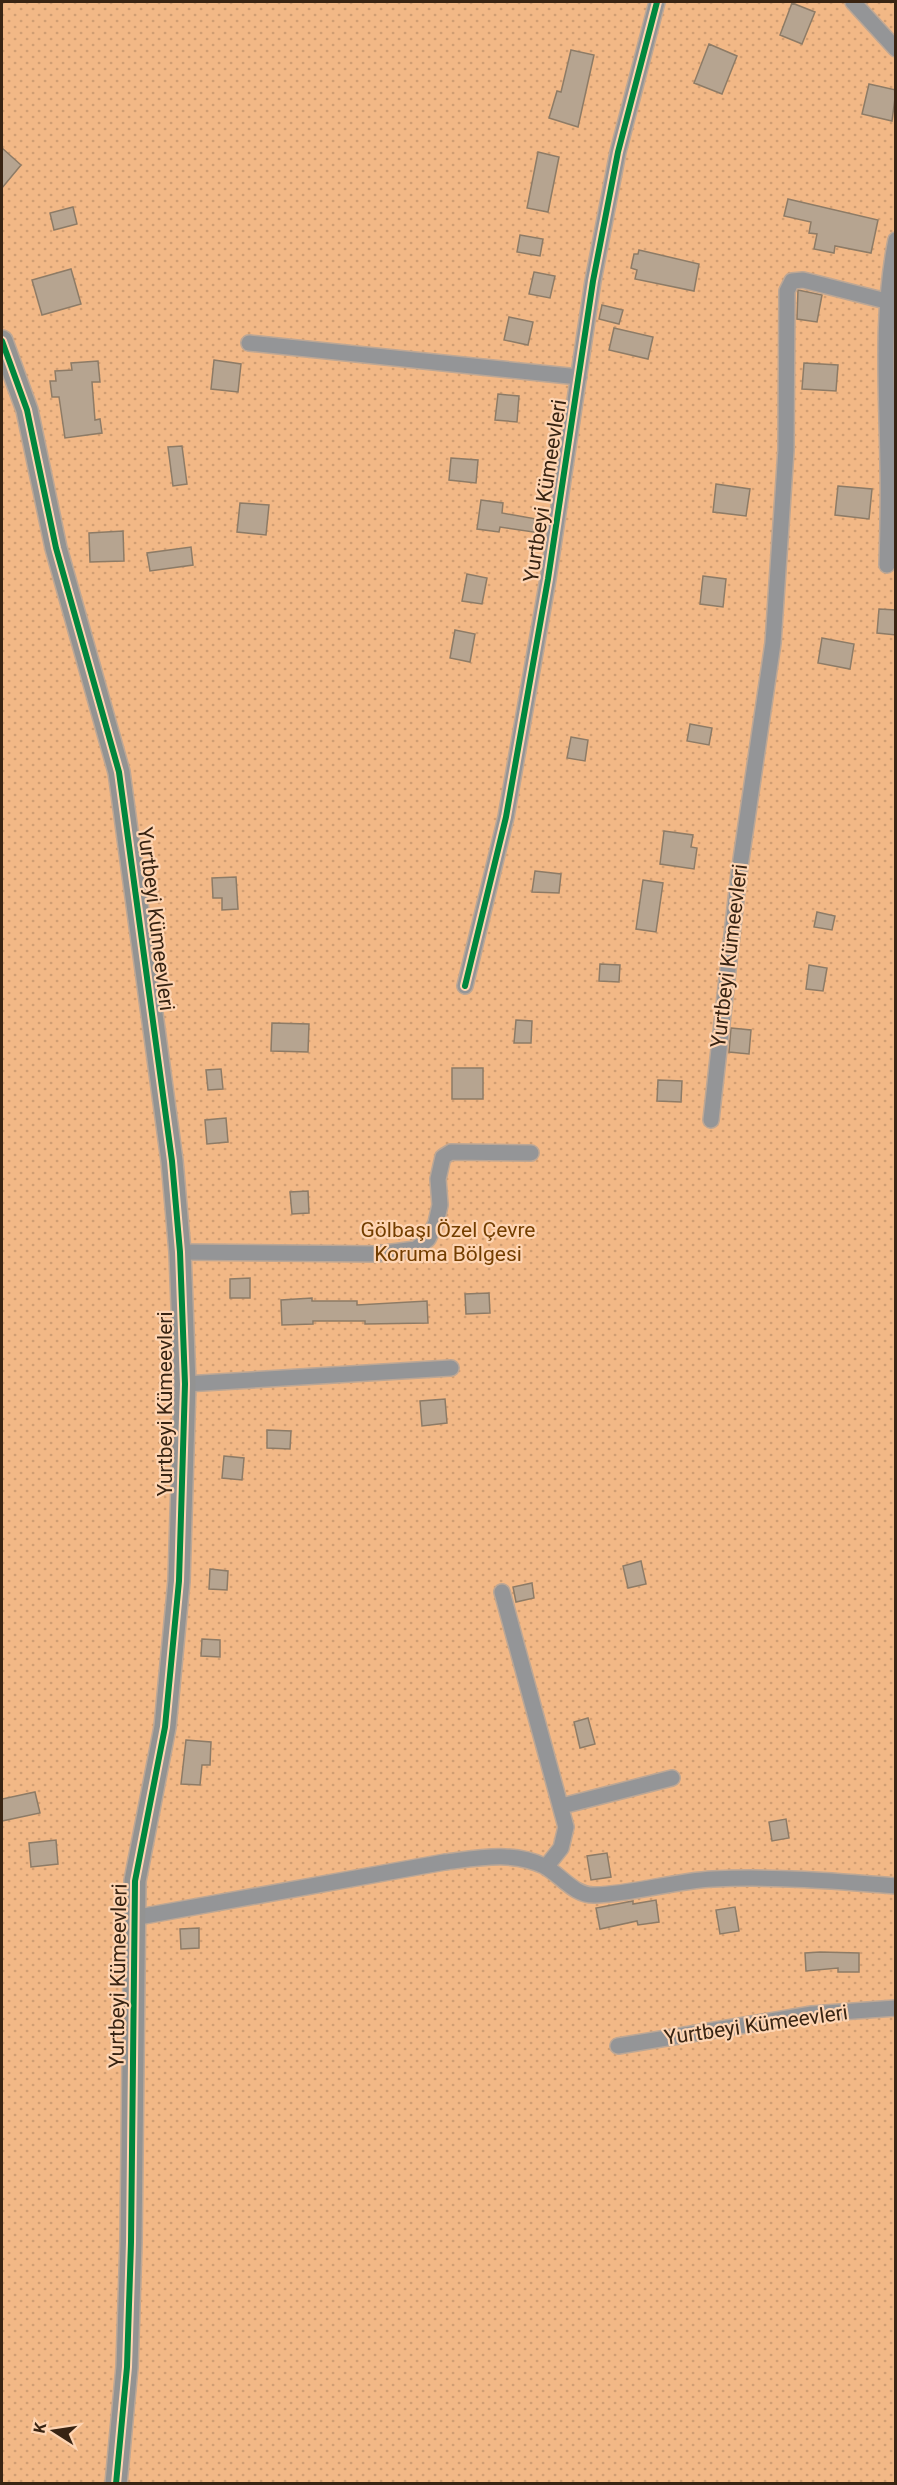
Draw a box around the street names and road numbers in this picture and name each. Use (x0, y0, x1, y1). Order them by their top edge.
street label: Yurtbeyi Kümeevleri (519, 398, 571, 584)
street label: Yurtbeyi Kümeevleri (133, 826, 179, 1012)
street label: Yurtbeyi Kümeevleri (706, 863, 752, 1049)
street label: Yurtbeyi Kümeevleri (153, 1311, 177, 1497)
street label: Yurtbeyi Kümeevleri (104, 1883, 132, 2069)
street label: Yurtbeyi Kümeevleri (663, 2000, 849, 2050)

